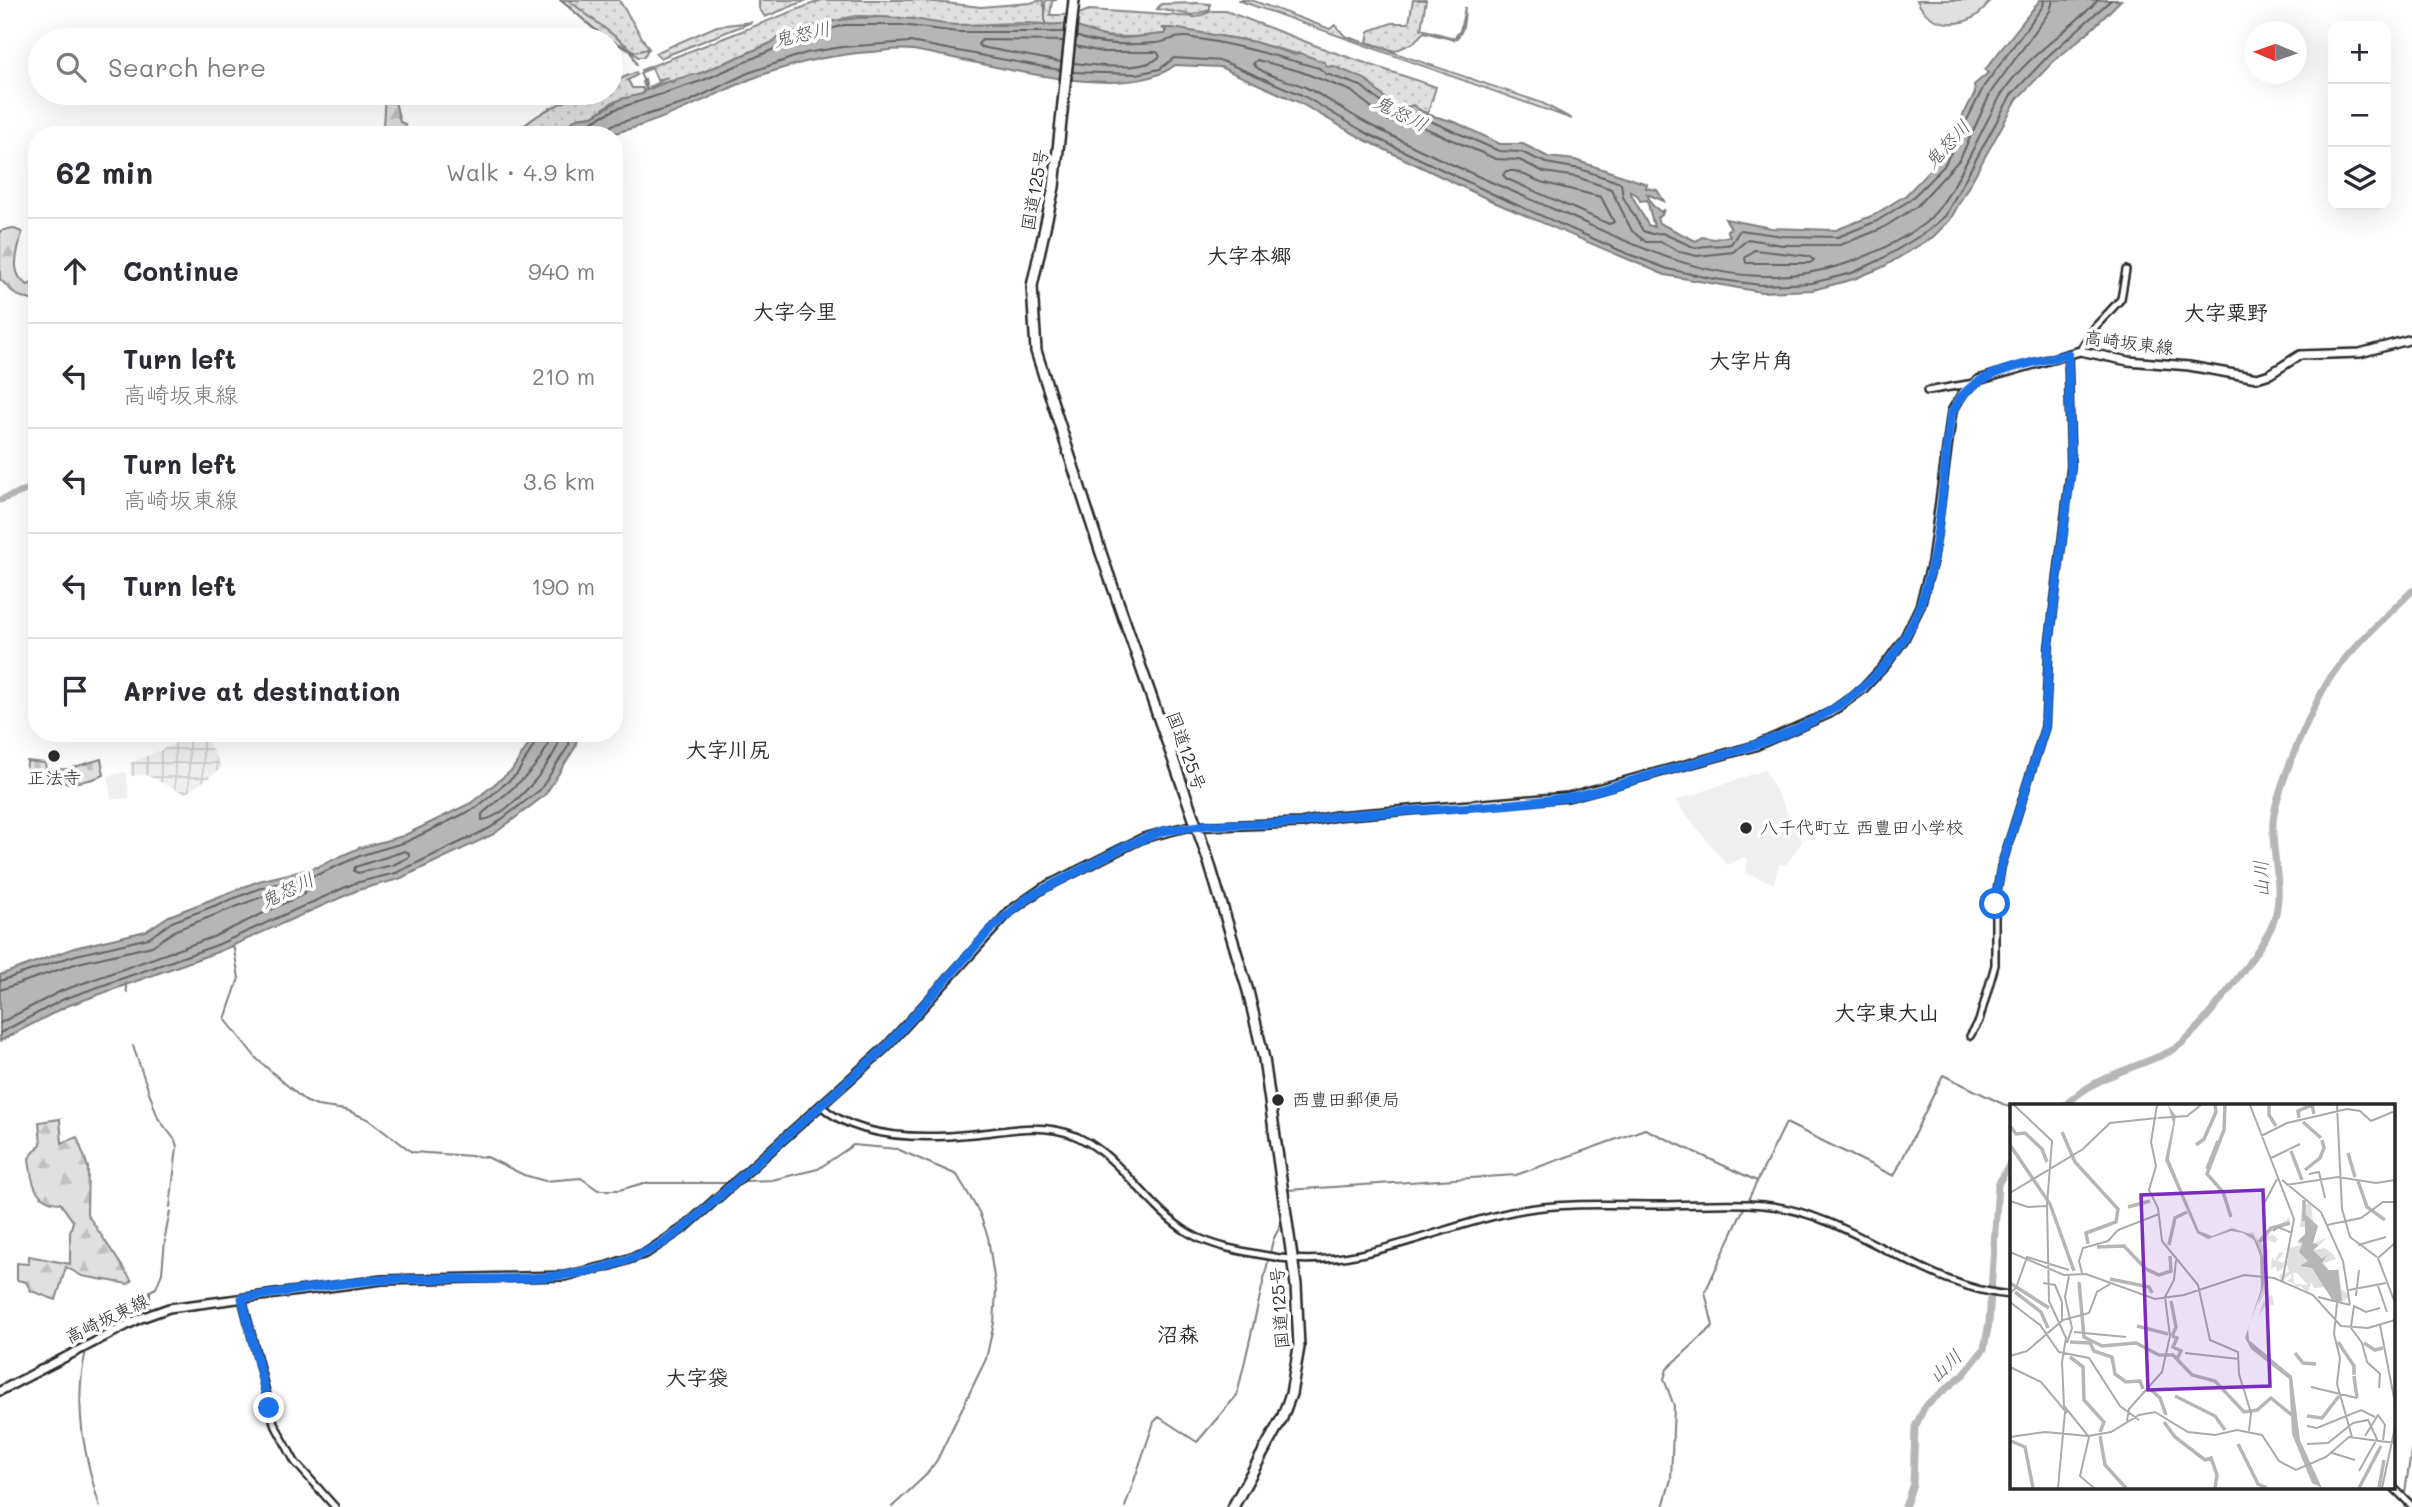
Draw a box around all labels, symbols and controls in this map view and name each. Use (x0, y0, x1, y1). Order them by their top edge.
water label: 鬼怒川 (771, 15, 832, 52)
north arrow (2244, 21, 2307, 84)
map controls (2328, 21, 2391, 210)
button: + (2328, 21, 2391, 84)
search box (28, 28, 623, 105)
icon: search (52, 48, 90, 86)
text: Search here (108, 50, 266, 84)
button: − (2328, 84, 2391, 147)
water label: 鬼怒川 (1370, 88, 1432, 137)
water label: 鬼怒川 (1918, 114, 1975, 173)
street label: 国道125号 (1015, 147, 1053, 233)
button: layers (2328, 147, 2391, 210)
text: 62 min (56, 152, 153, 192)
text: Walk · 4.9 km (446, 157, 595, 187)
district label: 大字本郷 (1207, 241, 1291, 268)
icon: ahead (56, 252, 94, 290)
text: Continue (123, 254, 239, 288)
text: 940 m (528, 256, 595, 286)
district label: 大字今里 (753, 297, 837, 324)
district label: 大字粟野 (2184, 298, 2268, 325)
street label: 高崎坂東線 (2083, 325, 2175, 359)
text: Turn left (123, 342, 236, 376)
district label: 大字片角 (1709, 346, 1793, 373)
icon: left (56, 357, 94, 395)
text: 210 m (532, 361, 595, 391)
text: 高崎坂東線 (123, 379, 238, 409)
text: Turn left (123, 447, 236, 481)
icon: left (56, 462, 94, 500)
text: 3.6 km (523, 466, 595, 496)
text: 高崎坂東線 (123, 484, 238, 514)
icon: left (56, 567, 94, 605)
text: Turn left (123, 569, 236, 603)
text: 190 m (531, 571, 595, 601)
icon: arrive (56, 672, 94, 710)
text: Arrive at destination (123, 674, 400, 708)
street label: 国道125号 (1162, 708, 1212, 794)
district label: 大字川尻 (686, 735, 770, 762)
marker: 正法寺 (46, 748, 62, 764)
place label: 正法寺 (27, 765, 81, 789)
place label: 八千代町立 西豊田小学校 (1760, 815, 1964, 839)
marker: 八千代町立 西豊田小学校 (1738, 820, 1754, 836)
water label: 山川 (2247, 860, 2274, 898)
water label: 鬼怒川 (256, 866, 318, 913)
route start (1979, 888, 2010, 919)
district label: 大字東大山 (1835, 998, 1940, 1025)
place label: 西豊田郵便局 (1292, 1087, 1400, 1111)
marker: 西豊田郵便局 (1270, 1092, 1286, 1108)
inset map (2010, 1104, 2394, 1490)
street label: 国道125号 (1264, 1266, 1294, 1350)
street label: 高崎坂東線 (61, 1288, 152, 1349)
district label: 沼森 (1157, 1320, 1199, 1347)
water label: 山川 (1922, 1343, 1967, 1388)
district label: 大字袋 (666, 1363, 729, 1390)
route end (253, 1392, 284, 1423)

